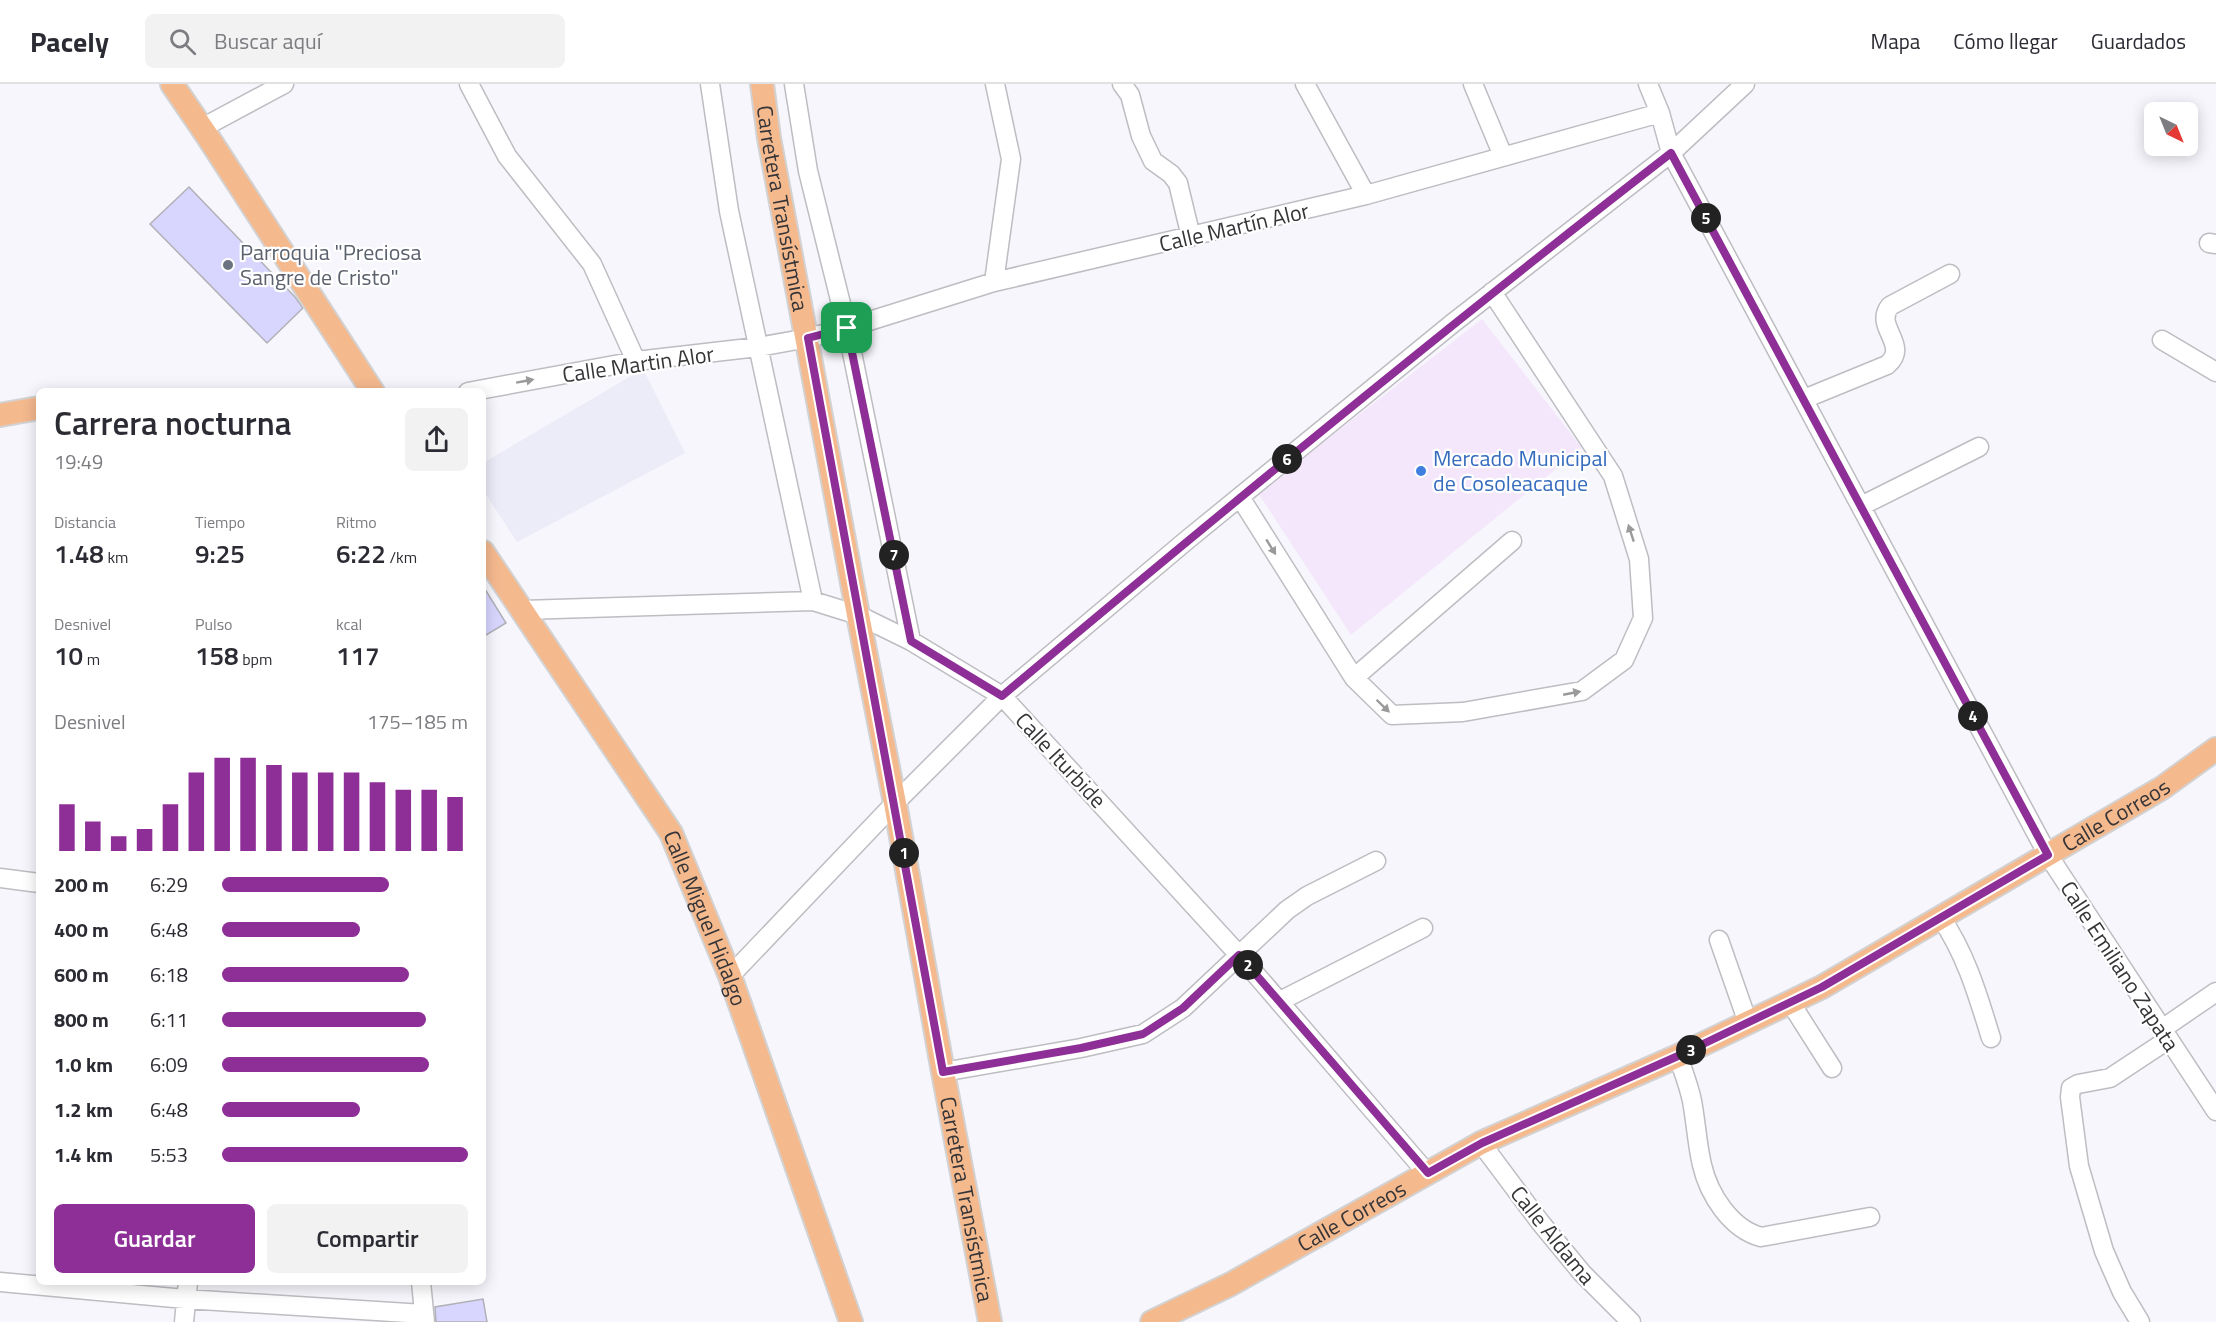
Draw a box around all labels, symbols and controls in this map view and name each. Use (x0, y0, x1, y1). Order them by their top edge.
search box (145, 14, 565, 68)
text: Pacely (30, 20, 109, 63)
text: Buscar aquí (214, 24, 322, 58)
icon: search (166, 25, 199, 58)
text: Mapa (1871, 25, 1920, 57)
text: Cómo llegar (1953, 25, 2058, 57)
text: Guardados (2091, 25, 2186, 57)
north arrow (2144, 102, 2198, 156)
map controls (2144, 102, 2198, 156)
street label: Carretera Transístmica (748, 103, 818, 314)
street label: Calle Martín Alor (1156, 193, 1313, 261)
pin: 5 (1691, 203, 1721, 233)
text: 5 (1702, 206, 1710, 230)
place label: Parroquia "Preciosa Sangre de Cristo" (240, 235, 422, 294)
marker: Parroquia "Preciosa Sangre de Cristo" (221, 258, 235, 272)
pin (821, 302, 872, 353)
icon: arrive (830, 311, 863, 344)
street label: Calle Martin Alor (560, 336, 716, 391)
one-way arrow (516, 376, 535, 385)
text: Carrera nocturna (54, 398, 292, 448)
button: share (405, 408, 468, 471)
place label: Mercado Municipal de Cosoleacaque (1433, 441, 1607, 500)
pin: 6 (1272, 444, 1302, 474)
text: 19:49 (54, 446, 103, 477)
text: 6 (1283, 447, 1291, 471)
marker: Mercado Municipal de Cosoleacaque (1414, 464, 1428, 478)
text: Distancia (54, 510, 116, 534)
text: Tiempo (195, 510, 245, 534)
text: Ritmo (336, 510, 377, 534)
one-way arrow (1626, 524, 1635, 542)
text: 1.48 (54, 534, 104, 573)
text: 9:25 (195, 534, 245, 573)
text: 6:22 (336, 534, 386, 573)
one-way arrow (1265, 539, 1276, 555)
pin: 7 (879, 540, 909, 570)
text: 7 (890, 543, 898, 567)
text: km (104, 545, 128, 569)
text: /km (386, 545, 417, 569)
text: Desnivel (54, 612, 111, 636)
text: Pulso (195, 612, 233, 636)
text: kcal (336, 612, 362, 636)
text: 10 (54, 636, 83, 675)
text: 158 (195, 636, 239, 675)
text: 117 (336, 636, 380, 675)
text: m (83, 647, 100, 671)
text: bpm (239, 647, 272, 671)
one-way arrow (1563, 688, 1582, 697)
one-way arrow (1375, 698, 1389, 712)
pin: 4 (1958, 701, 1988, 731)
street label: Calle Iturbide (1007, 704, 1115, 816)
text: 4 (1969, 704, 1977, 728)
text: Desnivel (54, 706, 126, 737)
text: 175–185 m (367, 706, 468, 737)
street label: Calle Correos (2055, 770, 2177, 860)
street label: Calle Miguel Hidalgo (655, 825, 756, 1011)
pin: 1 (889, 838, 919, 868)
text: 1 (900, 841, 908, 865)
text: 200 m (54, 869, 109, 900)
text: 6:29 (150, 869, 188, 900)
street label: Calle Emiliano Zapata (2052, 874, 2188, 1058)
text: 400 m (54, 914, 109, 945)
text: 6:48 (150, 914, 188, 945)
pin: 2 (1233, 950, 1263, 980)
text: 2 (1244, 953, 1252, 977)
text: 600 m (54, 959, 109, 990)
text: 6:18 (150, 959, 188, 990)
text: 800 m (54, 1004, 109, 1035)
text: 6:11 (150, 1004, 188, 1035)
pin: 3 (1676, 1035, 1706, 1065)
text: 3 (1687, 1038, 1695, 1062)
text: 1.0 km (54, 1049, 113, 1080)
text: 6:09 (150, 1049, 188, 1080)
text: 1.2 km (54, 1094, 113, 1125)
text: 6:48 (150, 1094, 188, 1125)
street label: Carretera Transístmica (931, 1094, 1003, 1305)
text: 1.4 km (54, 1139, 113, 1170)
text: 5:53 (150, 1139, 188, 1170)
street label: Calle Correos (1291, 1172, 1412, 1260)
street label: Calle Aldama (1502, 1178, 1604, 1292)
button: Guardar (54, 1204, 255, 1273)
button: Compartir (267, 1204, 468, 1273)

